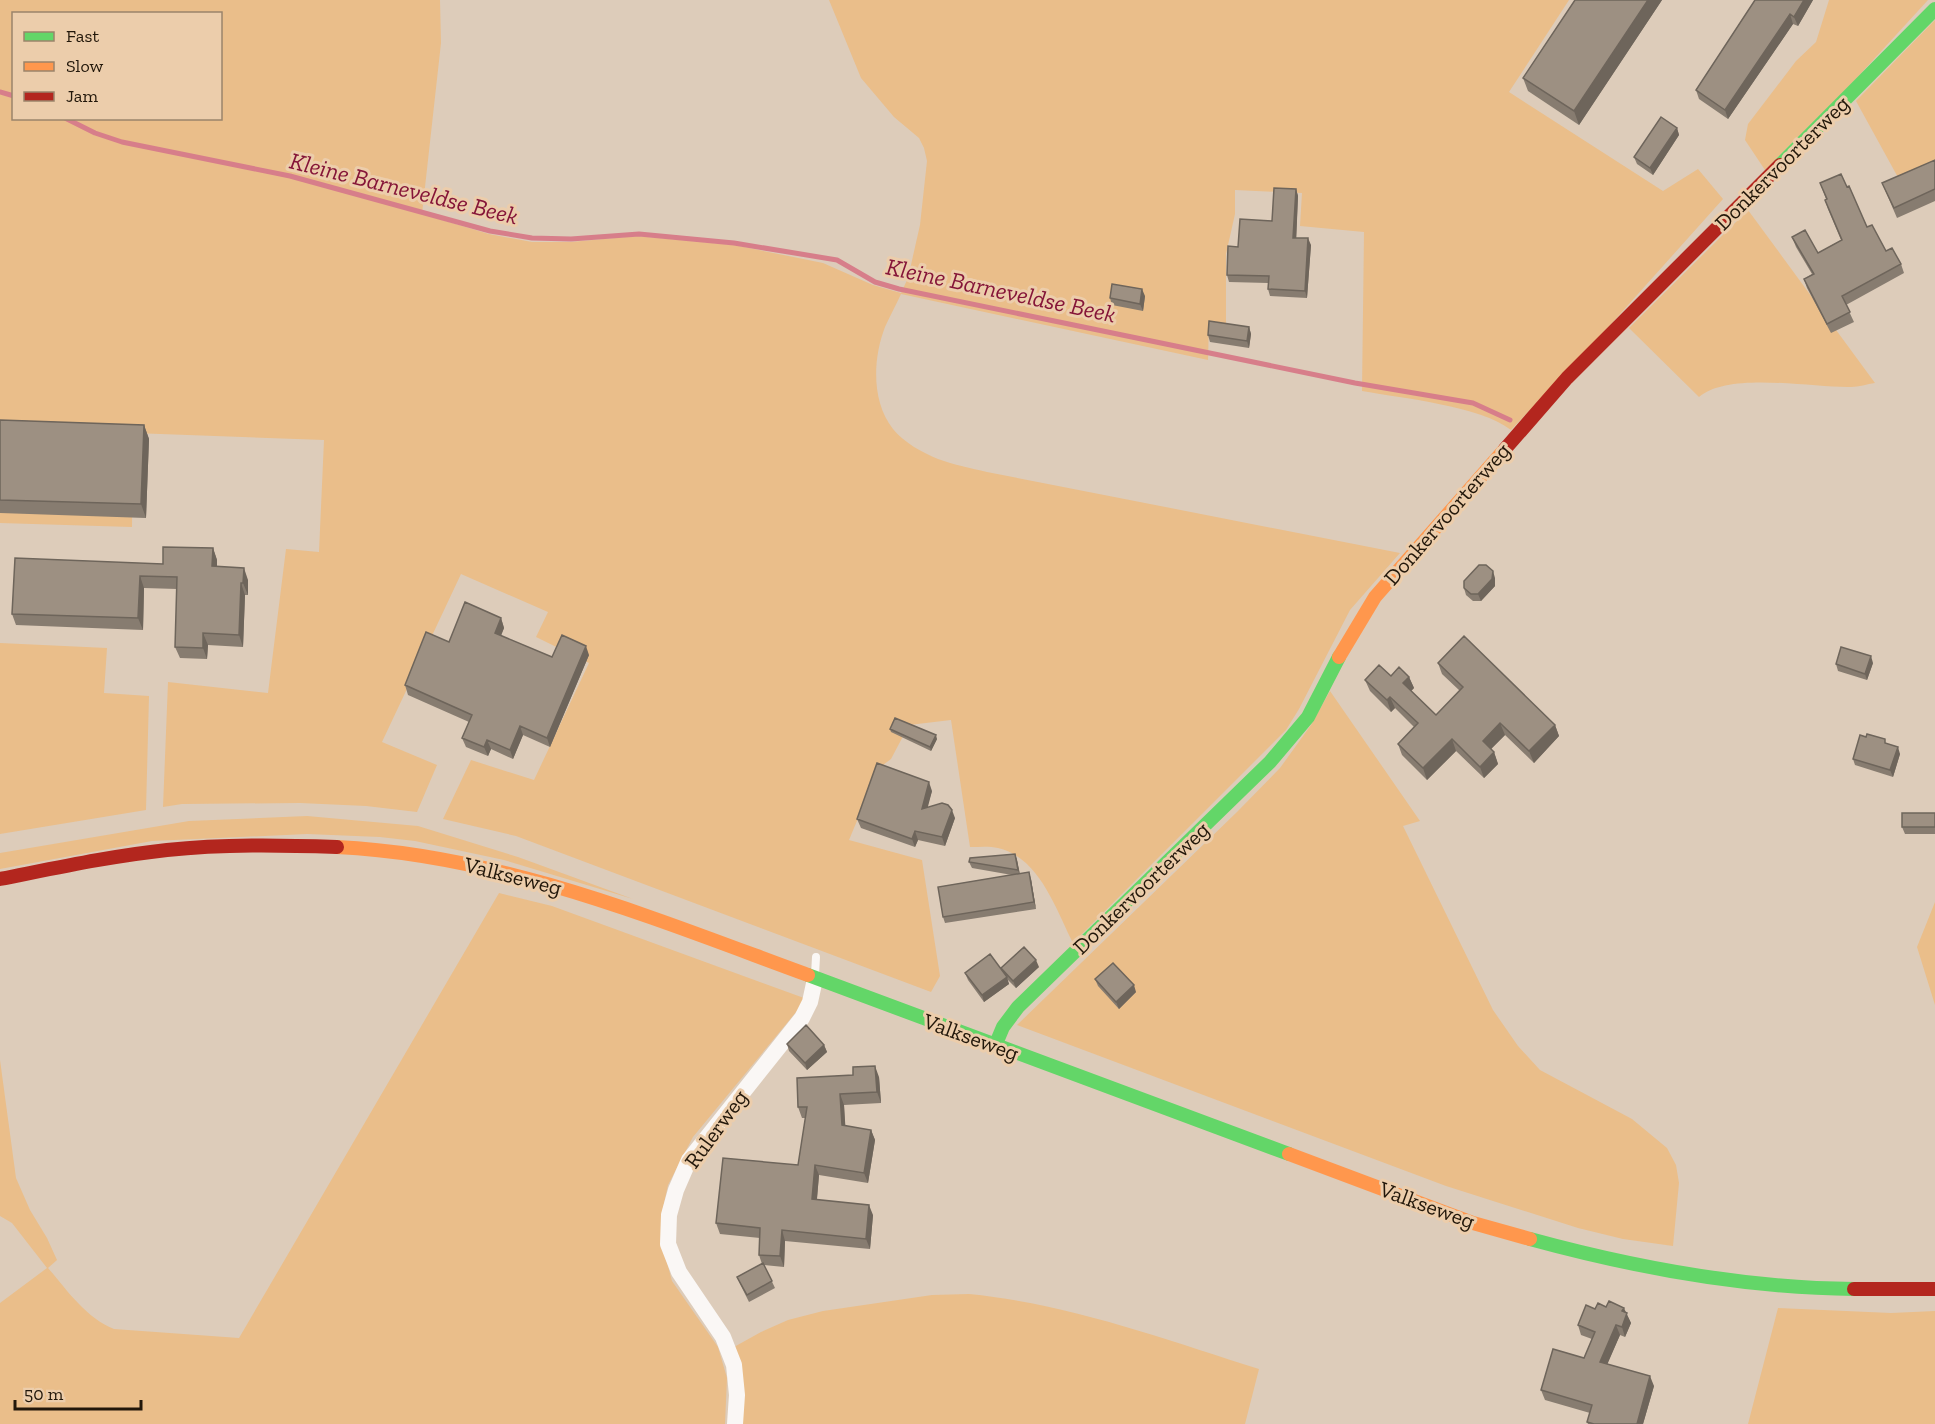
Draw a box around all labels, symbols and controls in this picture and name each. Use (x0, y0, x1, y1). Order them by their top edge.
legend (12, 12, 222, 120)
text: Fast (66, 25, 99, 47)
text: Slow (66, 55, 103, 77)
text: Jam (66, 85, 98, 107)
street label: Donkervoorterweg (1709, 90, 1855, 236)
water label: Kleine Barneveldse Beek (287, 146, 521, 230)
water label: Kleine Barneveldse Beek (883, 251, 1119, 329)
street label: Donkervoorterweg (1378, 437, 1516, 591)
street label: Donkervoorterweg (1067, 816, 1215, 960)
street label: Valkseweg (460, 851, 565, 901)
street label: Valkseweg (919, 1007, 1022, 1067)
street label: Rulerweg (679, 1085, 753, 1173)
street label: Valkseweg (1375, 1175, 1478, 1235)
scale bar (15, 1373, 141, 1411)
text: 50 m (24, 1383, 64, 1405)

